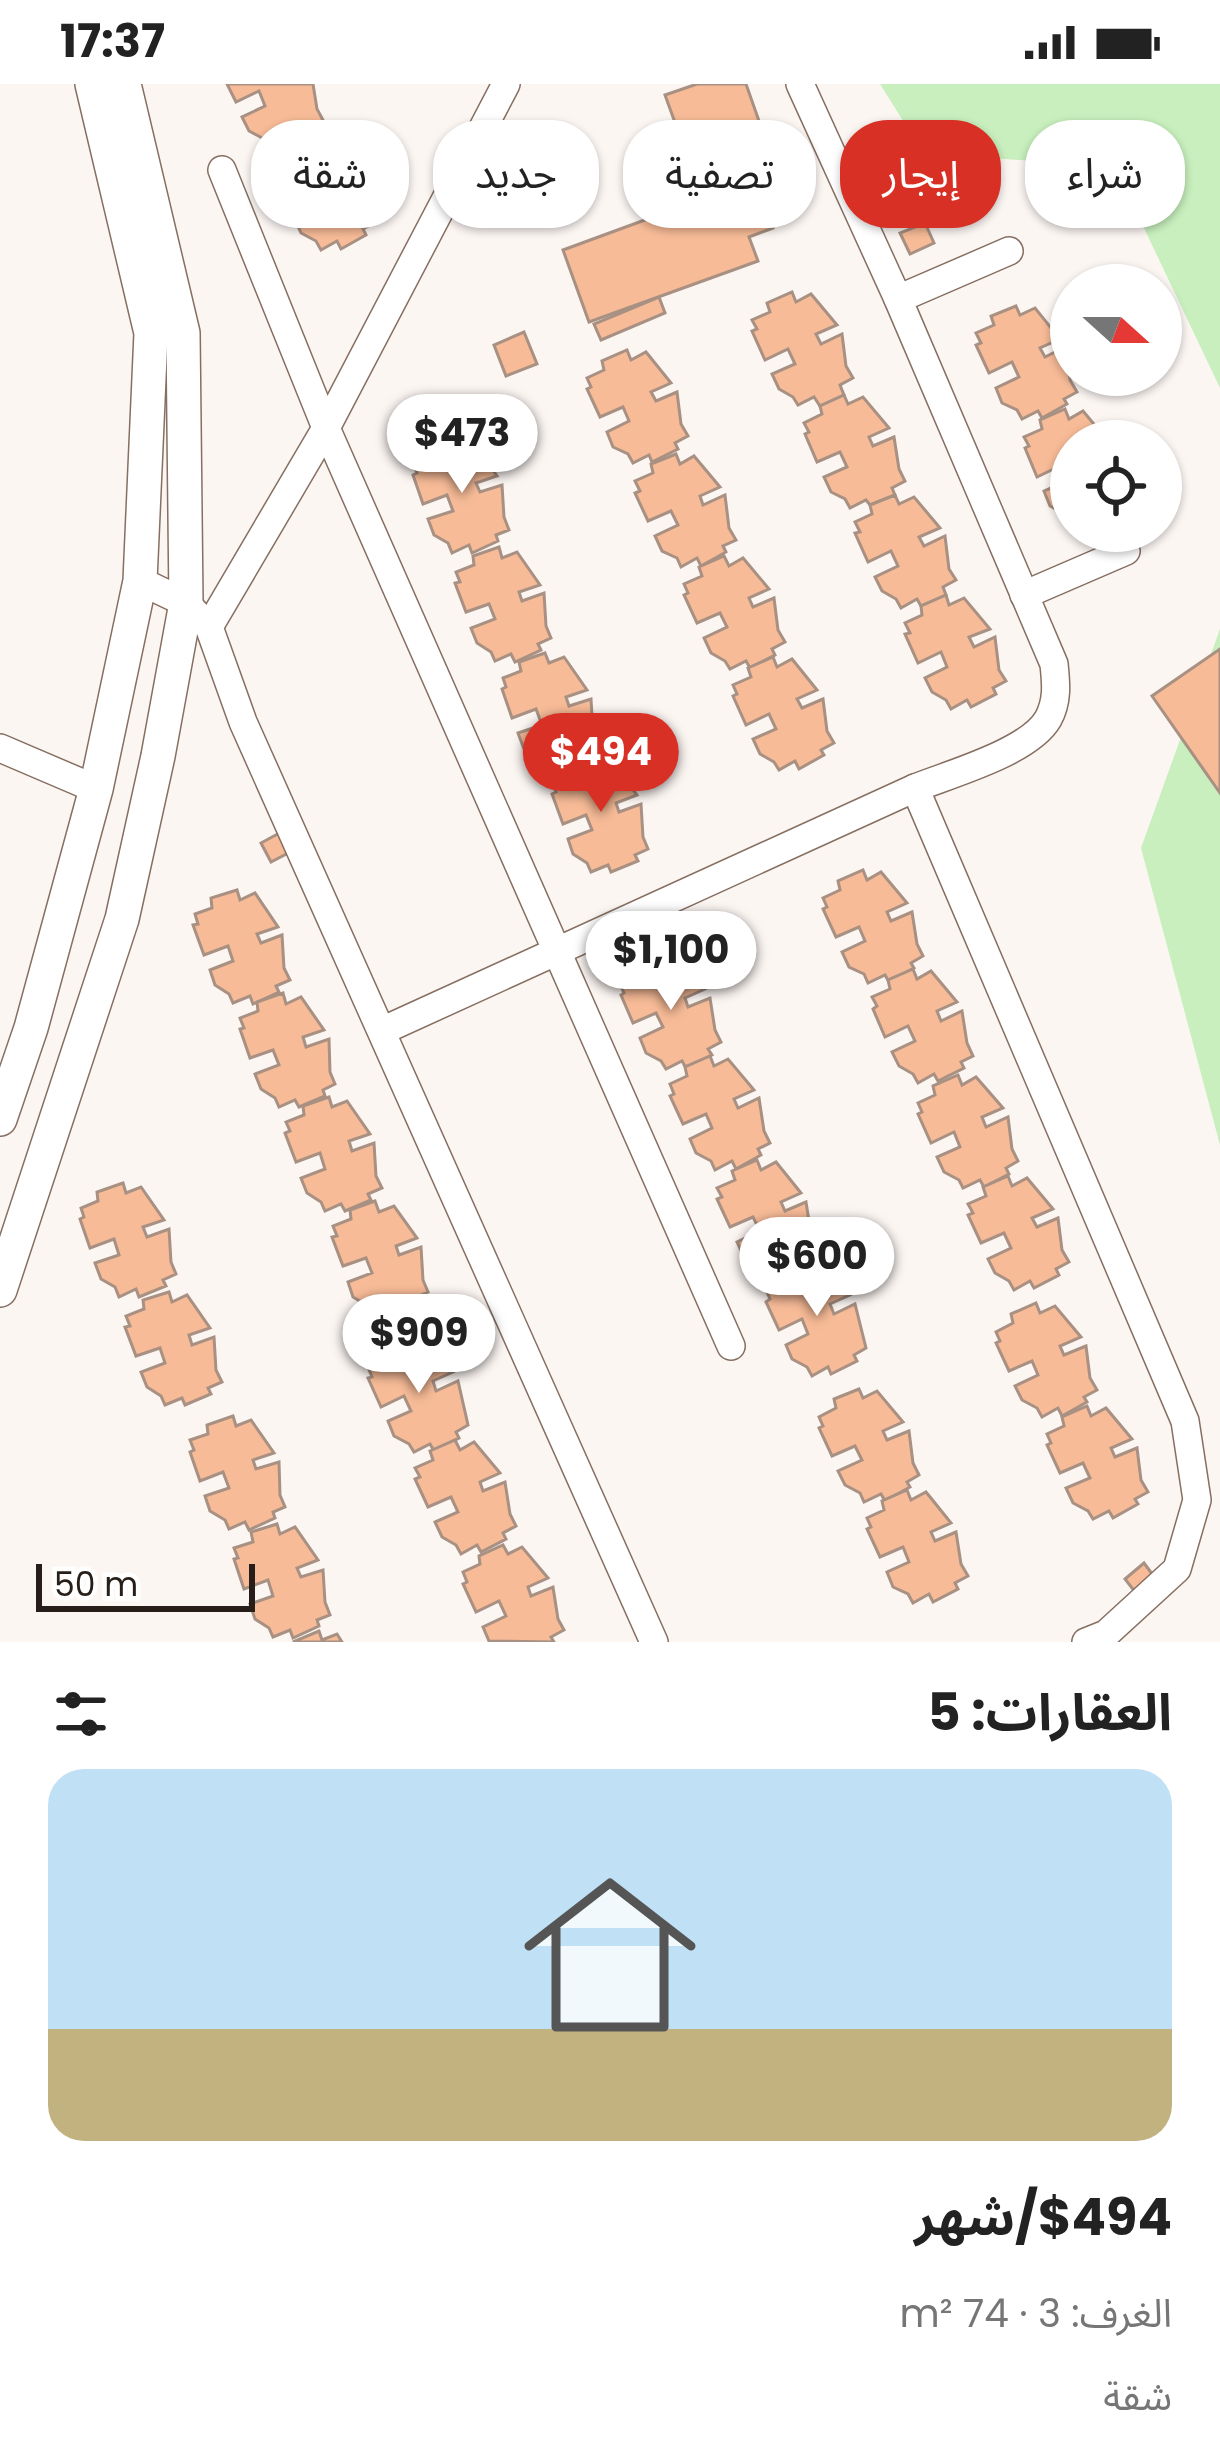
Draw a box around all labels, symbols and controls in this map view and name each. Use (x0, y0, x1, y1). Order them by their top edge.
text: 17:37 (60, 10, 165, 73)
chip: شقة (251, 120, 409, 228)
chip: جديد (433, 120, 599, 228)
chip: تصفية (623, 120, 816, 228)
chip: إيجار (840, 120, 1001, 228)
chip: شراء (1025, 120, 1185, 228)
north arrow (1050, 264, 1182, 396)
map controls (1050, 264, 1182, 552)
pin: $473 (391, 394, 533, 496)
text: $473 (414, 405, 510, 460)
button: locate (1050, 420, 1182, 552)
pin: $494 (530, 713, 672, 815)
text: $494 (550, 724, 652, 779)
pin: $1,100 (573, 911, 769, 1013)
text: $1,100 (612, 922, 730, 977)
pin: $600 (746, 1217, 888, 1319)
text: $600 (766, 1228, 868, 1283)
pin: $909 (348, 1294, 490, 1396)
text: $909 (369, 1305, 469, 1360)
scale bar (36, 1558, 255, 1611)
text: 50 m (54, 1561, 138, 1608)
text: العقارات: 5 (927, 1676, 1172, 1748)
icon: filters (48, 1681, 114, 1747)
icon: home (502, 1847, 718, 2063)
text: $494/شهر (914, 2181, 1172, 2253)
text: الغرف: 3 · 74 m² (900, 2286, 1172, 2341)
text: شقة (1103, 2369, 1172, 2424)

